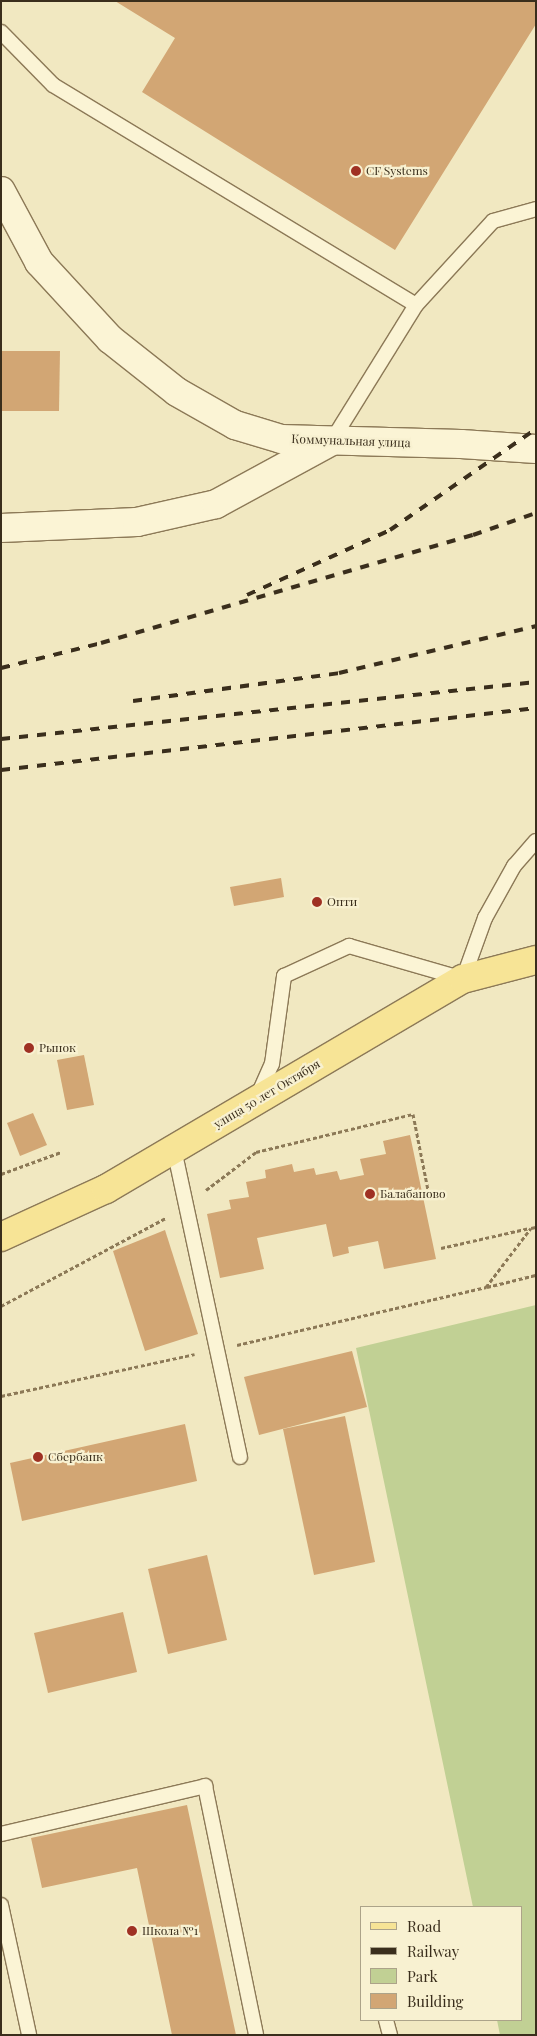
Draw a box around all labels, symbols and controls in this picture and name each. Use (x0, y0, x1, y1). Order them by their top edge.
place label: CF Systems (366, 164, 428, 178)
marker: CF Systems (350, 165, 362, 177)
street label: Коммунальная улица (291, 432, 411, 450)
place label: Опти (327, 895, 357, 909)
marker: Опти (311, 896, 323, 908)
place label: Рынок (39, 1041, 76, 1055)
marker: Рынок (23, 1042, 35, 1054)
street label: улица 50 лет Октября (211, 1057, 323, 1131)
place label: Балабаново (380, 1187, 446, 1201)
marker: Балабаново (364, 1188, 376, 1200)
place label: Сбербанк (48, 1450, 103, 1464)
marker: Сбербанк (32, 1451, 44, 1463)
legend (360, 1906, 522, 2021)
text: Road (407, 1916, 441, 1936)
place label: Школа №1 (142, 1924, 198, 1938)
marker: Школа №1 (126, 1925, 138, 1937)
text: Railway (407, 1941, 459, 1961)
text: Park (407, 1966, 438, 1986)
text: Building (407, 1991, 463, 2011)

